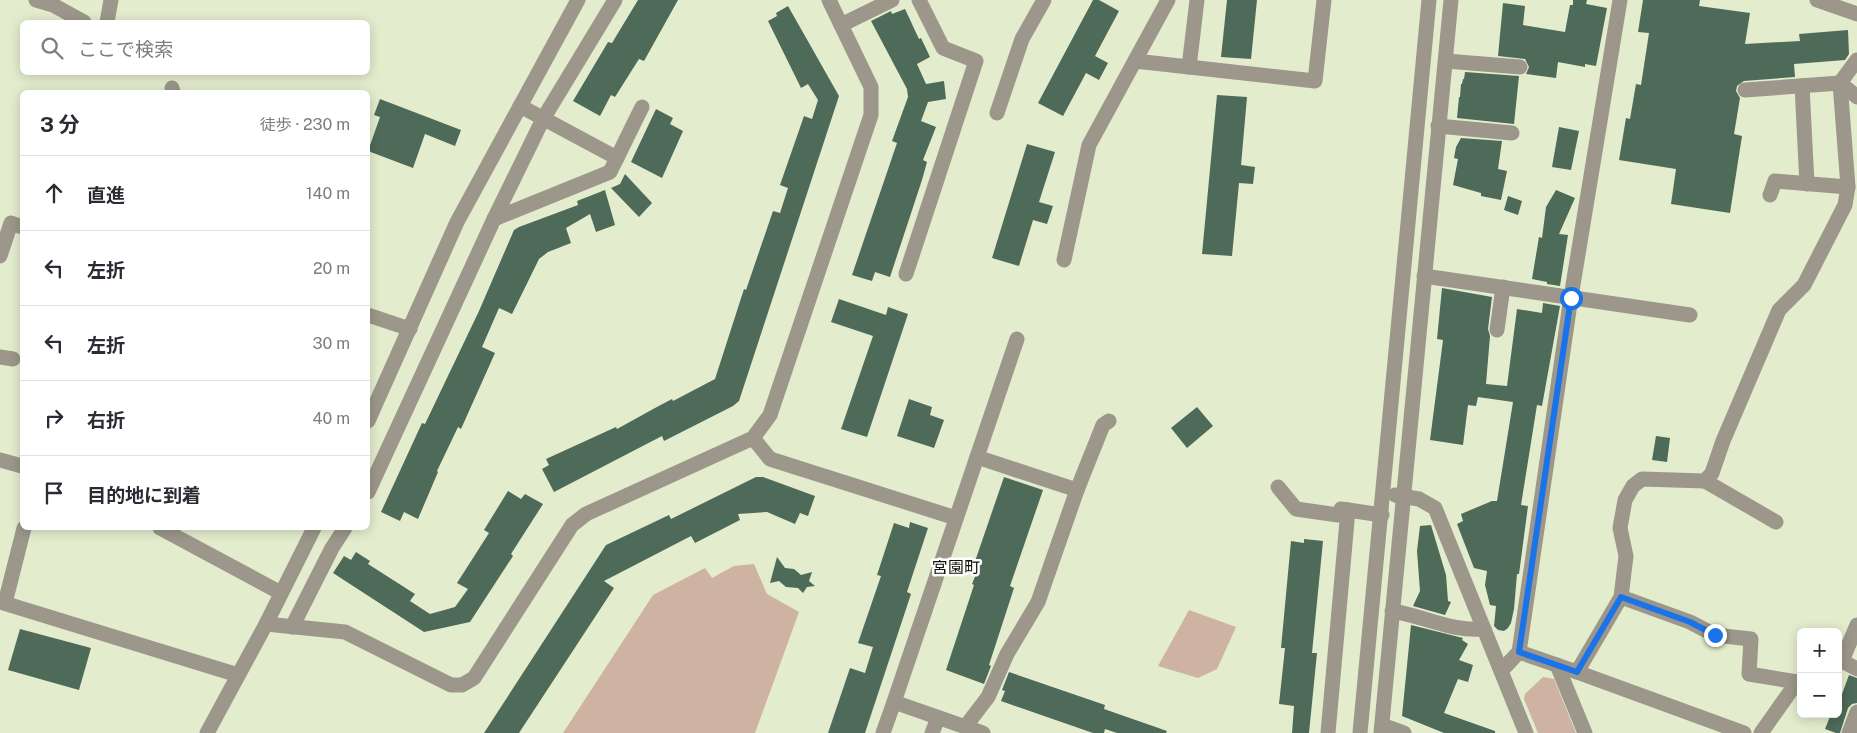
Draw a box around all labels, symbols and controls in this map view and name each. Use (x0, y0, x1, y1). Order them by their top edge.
search box (20, 20, 370, 75)
icon: search (38, 34, 66, 62)
text: ここで検索 (78, 38, 173, 60)
text: 3 分 (40, 112, 80, 137)
text: 徒歩 · 230 m (260, 115, 350, 134)
icon: ahead (40, 179, 68, 207)
text: 直進 (87, 184, 125, 206)
text: 140 m (306, 184, 350, 203)
icon: left (40, 254, 68, 282)
text: 左折 (87, 259, 125, 281)
text: 20 m (313, 259, 350, 278)
route start (1560, 287, 1583, 310)
icon: left (40, 329, 68, 357)
text: 左折 (87, 334, 125, 356)
text: 30 m (313, 334, 350, 353)
icon: right (40, 404, 68, 432)
text: 右折 (87, 409, 125, 431)
text: 40 m (312, 409, 350, 428)
icon: arrive (40, 479, 68, 507)
text: 目的地に到着 (87, 484, 201, 506)
district label: 宮園町 (932, 558, 980, 577)
route end (1704, 624, 1727, 647)
map controls (1797, 628, 1842, 718)
button: + (1797, 628, 1842, 673)
button: − (1797, 673, 1842, 718)

